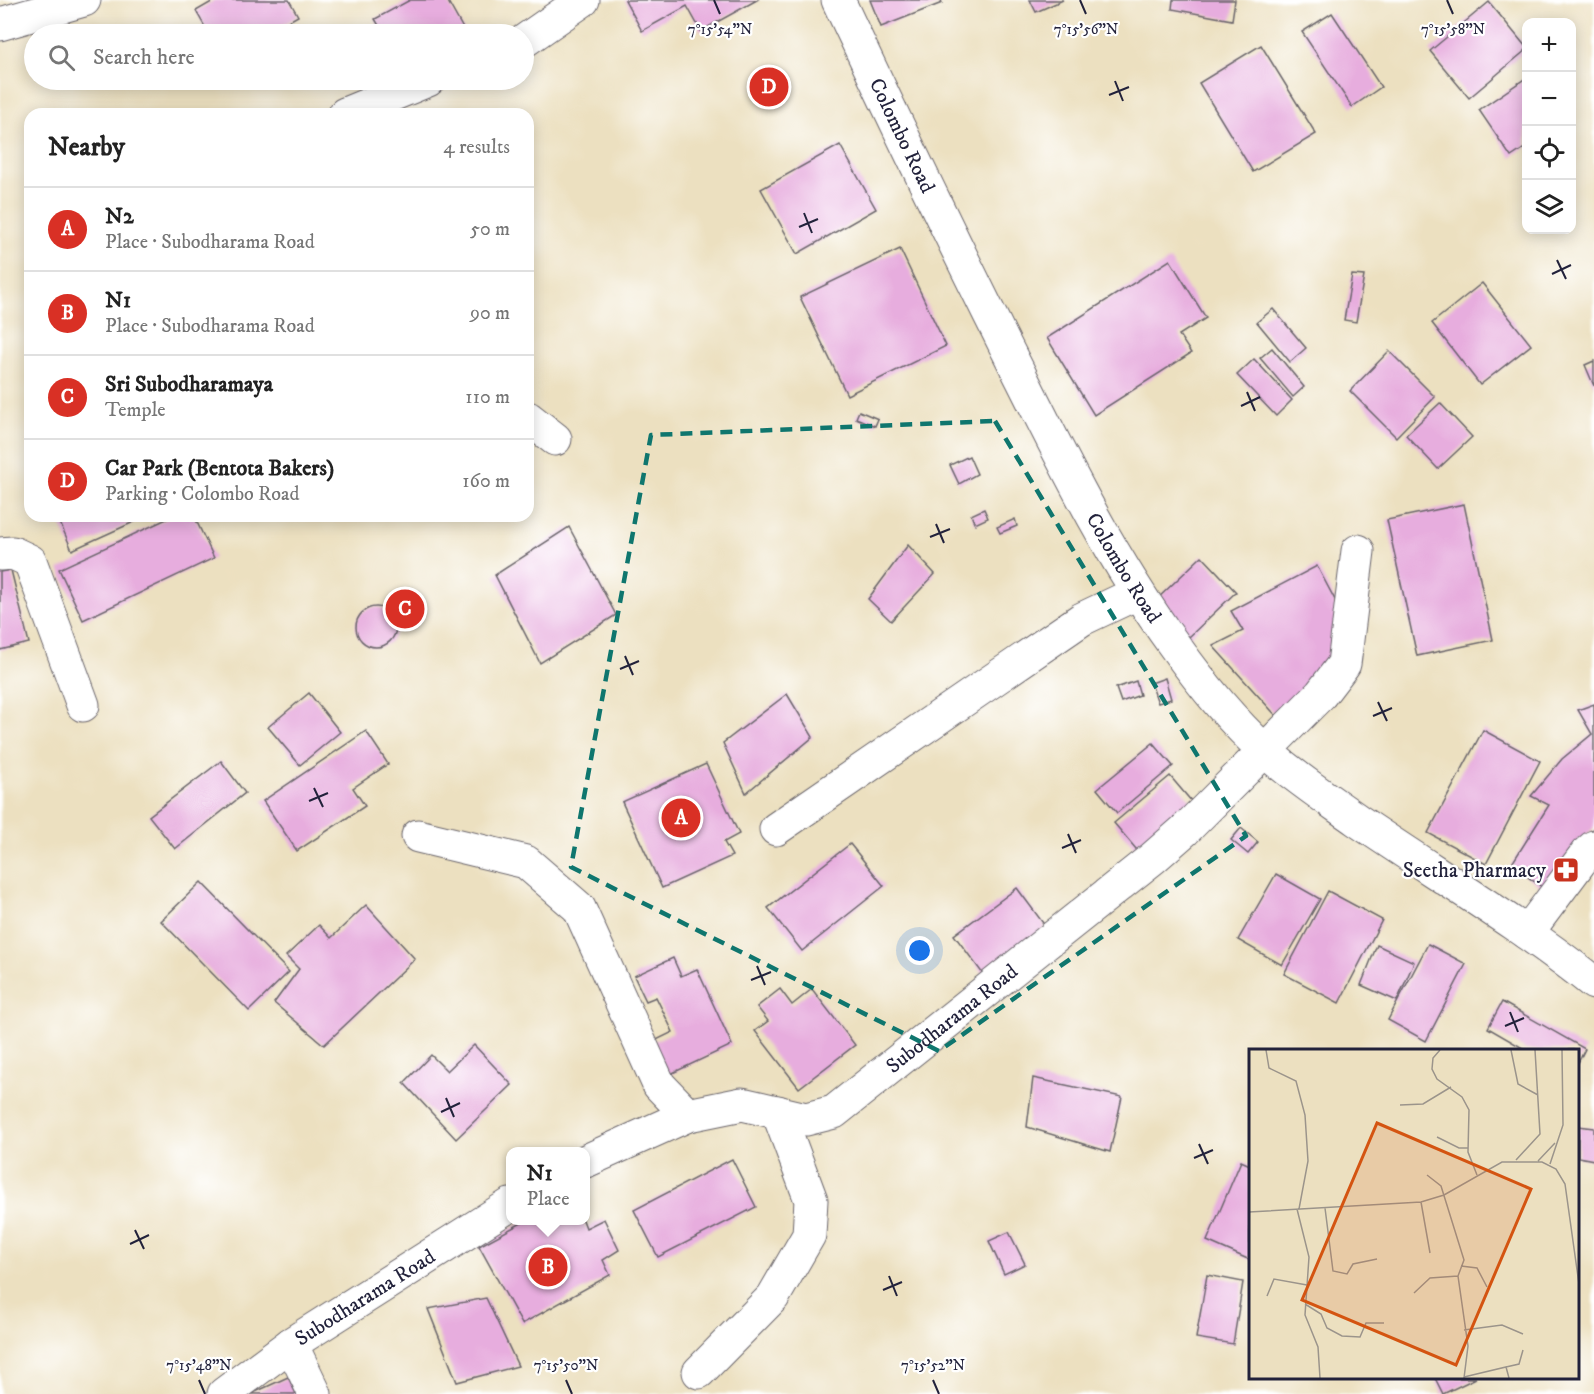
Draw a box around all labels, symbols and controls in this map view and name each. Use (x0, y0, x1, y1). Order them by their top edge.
map controls (1522, 18, 1576, 234)
button: + (1522, 18, 1576, 72)
text: 7°15'54"N (688, 20, 752, 39)
text: 7°15'56"N (1054, 20, 1118, 39)
text: 7°15'58"N (1421, 20, 1485, 39)
search box (24, 24, 534, 90)
icon: search (45, 41, 78, 74)
text: Search here (93, 44, 195, 71)
pin: D (750, 64, 788, 110)
button: − (1522, 72, 1576, 126)
street label: Colombo Road (863, 74, 940, 198)
button: locate (1522, 126, 1576, 180)
text: Nearby (48, 131, 125, 164)
text: 4 results (443, 135, 510, 160)
button: layers (1522, 180, 1576, 234)
text: N2 (105, 203, 134, 230)
text: A (61, 217, 74, 242)
text: 50 m (470, 217, 510, 242)
text: Place · Subodharama Road (105, 230, 315, 255)
text: N1 (105, 287, 131, 314)
text: B (61, 301, 74, 326)
text: 90 m (470, 301, 510, 326)
text: Place · Subodharama Road (105, 314, 315, 339)
text: Sri Subodharamaya (105, 371, 273, 398)
text: C (61, 385, 74, 410)
text: 110 m (465, 385, 510, 410)
text: Temple (105, 398, 166, 423)
text: Car Park (Bentota Bakers) (105, 455, 334, 482)
text: D (60, 469, 75, 494)
text: 160 m (462, 469, 510, 494)
text: Parking · Colombo Road (105, 482, 299, 507)
street label: Colombo Road (1080, 509, 1167, 629)
pin: C (386, 586, 424, 632)
pin: A (662, 796, 700, 840)
pharmacy icon: Seetha Pharmacy (1551, 855, 1581, 885)
place label: Seetha Pharmacy (1403, 858, 1547, 884)
your location (905, 936, 934, 965)
street label: Subodharama Road (881, 958, 1024, 1079)
inset map (1249, 1049, 1579, 1379)
popup (506, 1147, 590, 1225)
text: N1 (527, 1160, 553, 1187)
text: Place (527, 1187, 569, 1212)
street label: Subodharama Road (290, 1244, 441, 1352)
pin: B (528, 1244, 568, 1290)
text: 7°15'48"N (166, 1356, 232, 1375)
text: 7°15'50"N (534, 1356, 598, 1375)
text: 7°15'52"N (901, 1356, 965, 1375)

